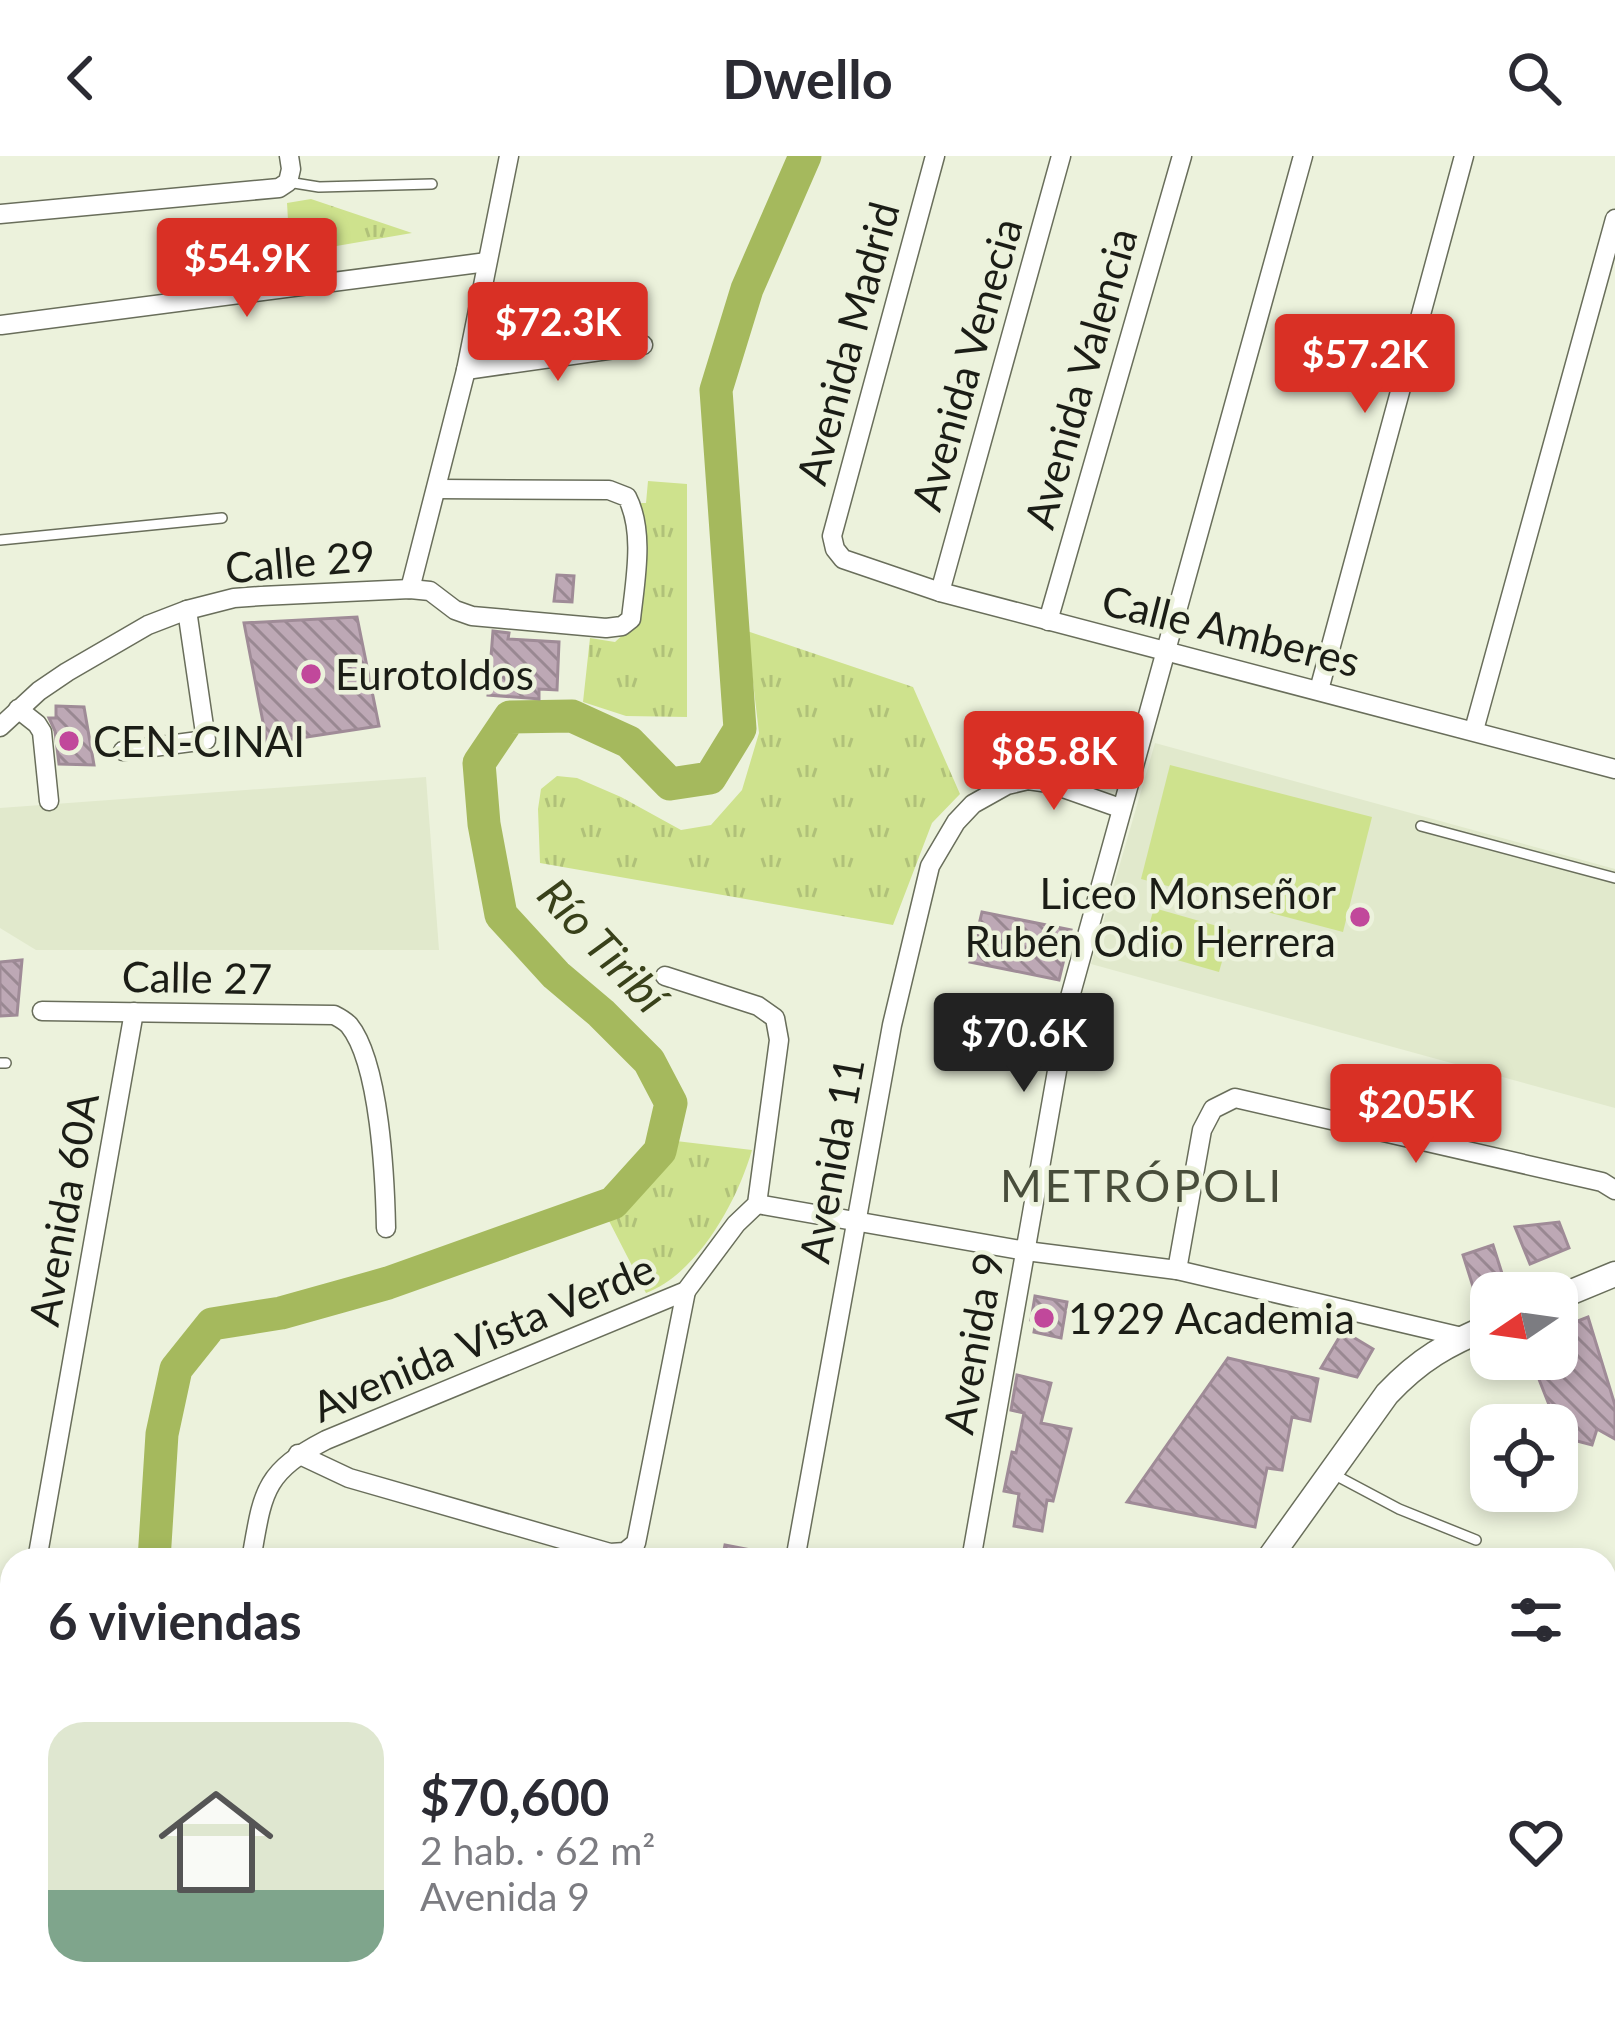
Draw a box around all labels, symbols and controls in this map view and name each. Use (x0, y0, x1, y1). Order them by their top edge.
icon: back (48, 45, 114, 111)
icon: search (1501, 45, 1567, 111)
text: Dwello (722, 46, 893, 111)
street label: Avenida Madrid (785, 196, 909, 490)
street label: Avenida Venecia (900, 212, 1032, 516)
pin: $54.9K (149, 218, 345, 320)
street label: Avenida Valencia (1013, 222, 1147, 534)
text: $54.9K (184, 234, 310, 280)
pin: $72.3K (460, 282, 656, 384)
text: $72.3K (495, 298, 621, 344)
pin: $57.2K (1267, 314, 1463, 416)
text: $57.2K (1302, 330, 1428, 376)
street label: Calle 29 (223, 530, 377, 592)
street label: Calle Amberes (1097, 574, 1365, 686)
place label: Eurotoldos (335, 649, 534, 699)
marker: Eurotoldos (298, 661, 324, 687)
pin: $85.8K (956, 711, 1152, 813)
place label: CEN-CINAI (93, 716, 305, 766)
text: $85.8K (991, 727, 1117, 773)
marker: CEN-CINAI (56, 728, 82, 754)
water label: Río Tiribí (527, 867, 681, 1026)
place label: Liceo Monseñor Rubén Odio Herrera (964, 868, 1336, 966)
marker: Liceo Monseñor Rubén Odio Herrera (1347, 904, 1373, 930)
street label: Calle 27 (121, 951, 273, 1003)
pin: $70.6K (926, 993, 1122, 1095)
text: $70.6K (961, 1009, 1087, 1055)
street label: Avenida 11 (788, 1054, 874, 1266)
pin: $205K (1332, 1064, 1500, 1166)
text: $205K (1357, 1080, 1475, 1126)
street label: Avenida 60A (18, 1088, 108, 1329)
district label: METRÓPOLI (1000, 1158, 1284, 1212)
street label: Avenida Vista Verde (304, 1242, 662, 1432)
street label: Avenida 9 (932, 1249, 1014, 1437)
north arrow (1470, 1272, 1578, 1380)
map controls (1470, 1272, 1578, 1512)
place label: 1929 Academia (1068, 1293, 1355, 1343)
marker: 1929 Academia (1031, 1305, 1057, 1331)
button: locate (1470, 1404, 1578, 1512)
icon: filters (1503, 1587, 1569, 1653)
text: 6 viviendas (48, 1590, 302, 1651)
text: $70,600 (420, 1766, 609, 1827)
icon: home (144, 1770, 288, 1914)
icon: heart (1503, 1809, 1569, 1875)
text: 2 hab. · 62 m² (420, 1827, 655, 1873)
text: Avenida 9 (420, 1873, 590, 1919)

